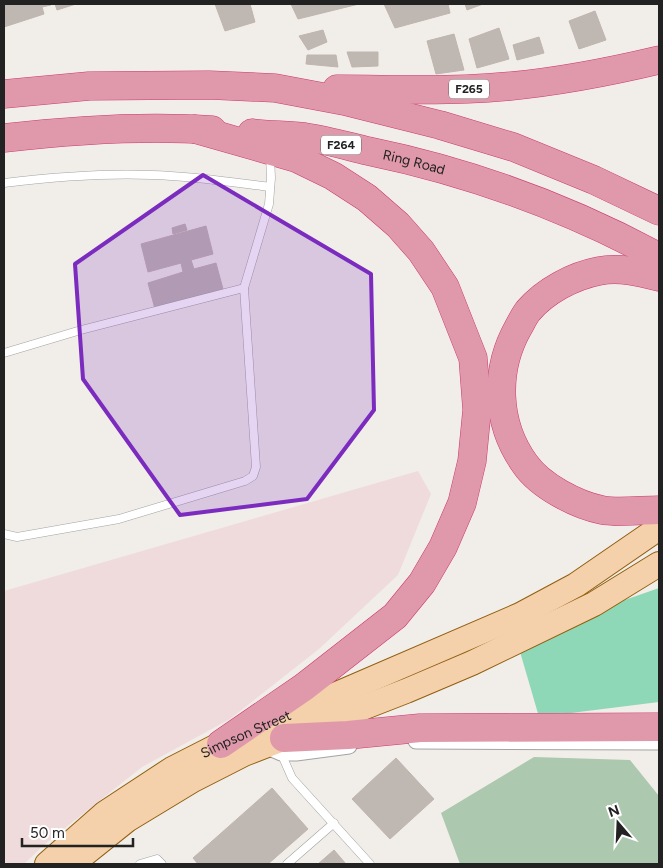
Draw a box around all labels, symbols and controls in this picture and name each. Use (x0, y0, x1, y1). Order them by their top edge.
road number: F265 (449, 80, 489, 98)
road number: F264 (321, 136, 361, 154)
street label: Ring Road (381, 146, 447, 178)
street label: Simpson Street (198, 706, 293, 762)
north arrow (593, 798, 643, 848)
text: N (606, 801, 622, 821)
scale bar (22, 816, 134, 848)
text: 50 m (30, 824, 65, 842)

